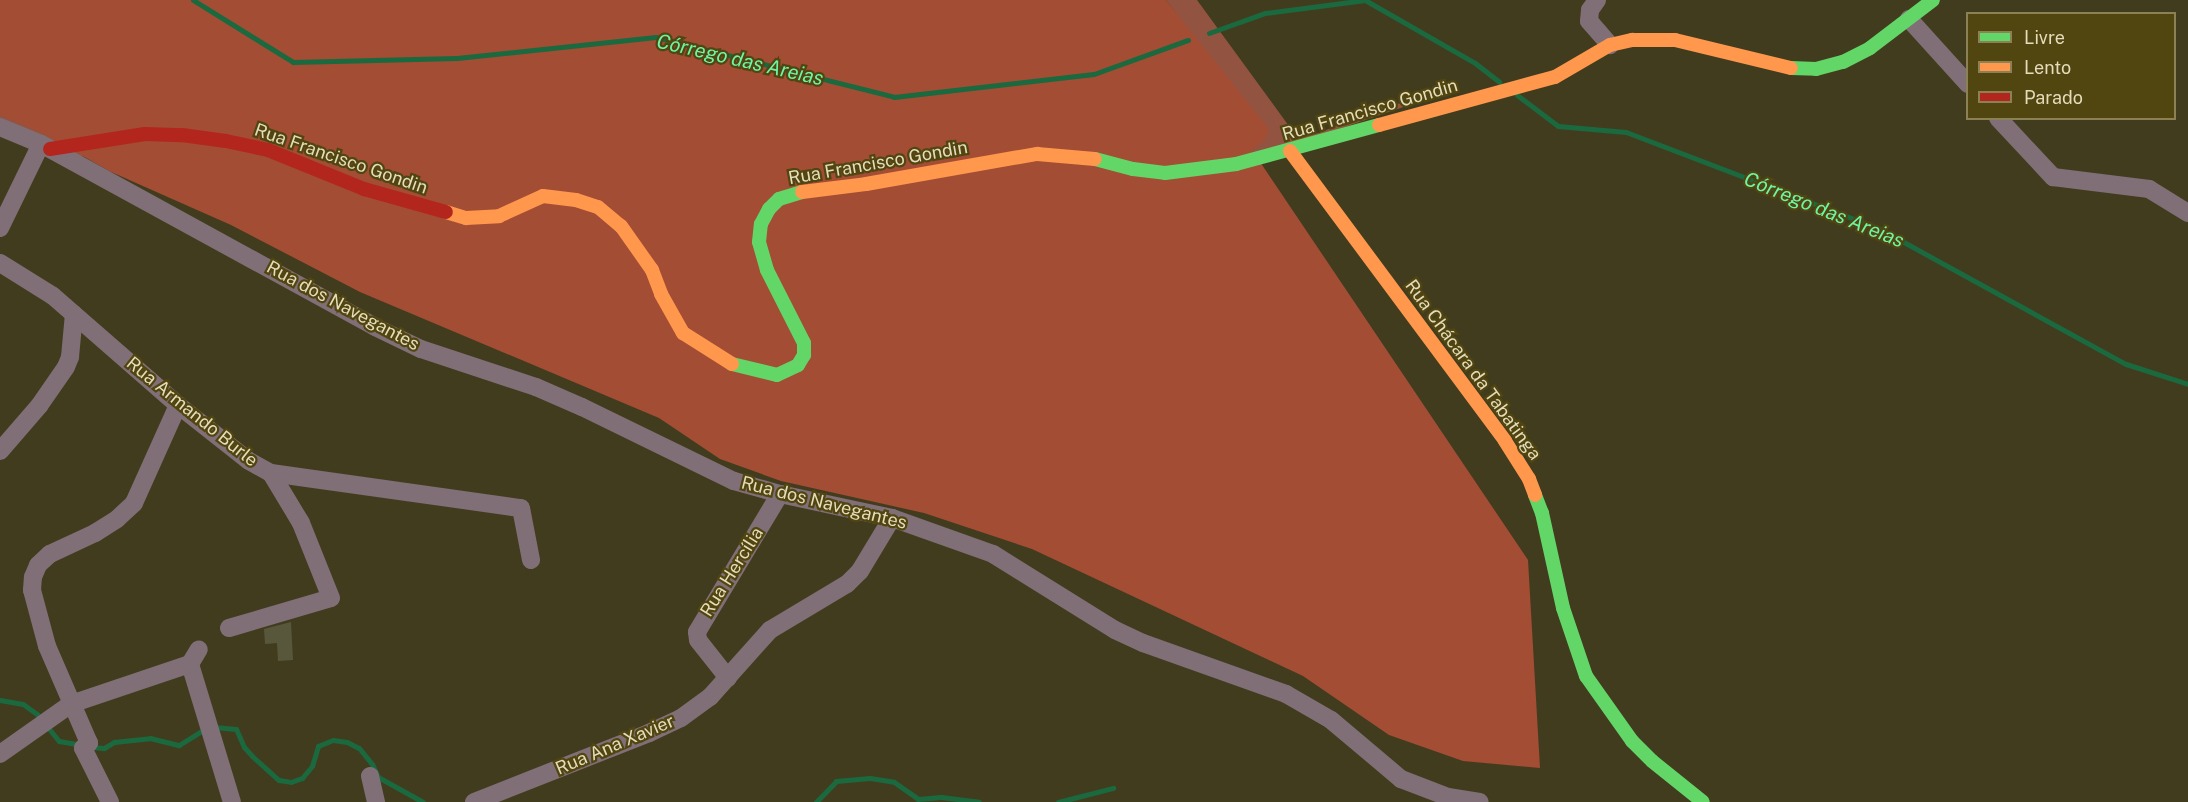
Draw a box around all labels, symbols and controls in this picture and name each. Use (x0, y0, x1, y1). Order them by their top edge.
legend (1966, 12, 2176, 120)
text: Livre (2024, 27, 2065, 48)
water label: Córrego das Areias (654, 29, 826, 91)
text: Lento (2024, 57, 2071, 78)
street label: Rua Francisco Gondin (1280, 75, 1460, 145)
text: Parado (2024, 87, 2083, 108)
street label: Rua Francisco Gondin (252, 119, 430, 199)
street label: Rua Francisco Gondin (787, 137, 969, 189)
water label: Córrego das Areias (1740, 167, 1908, 253)
street label: Rua dos Navegantes (263, 257, 423, 355)
street label: Rua Chácara da Tabatinga (1400, 276, 1546, 464)
street label: Rua Armando Burle (122, 352, 262, 472)
street label: Rua dos Navegantes (739, 472, 909, 534)
street label: Rua Hercília (696, 523, 768, 621)
street label: Rua Ana Xavier (552, 710, 678, 780)

